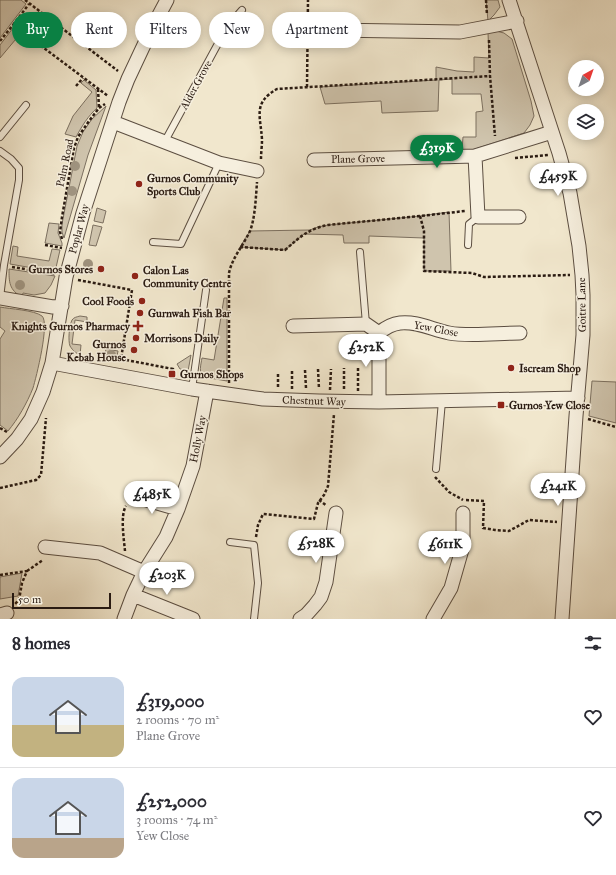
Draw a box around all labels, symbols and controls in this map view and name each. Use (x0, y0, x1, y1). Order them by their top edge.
chip: Buy (12, 12, 63, 48)
chip: Rent (71, 12, 127, 48)
chip: Filters (135, 12, 201, 48)
chip: New (209, 12, 264, 48)
chip: Apartment (272, 12, 362, 48)
street label: Alder Grove (177, 58, 215, 113)
north arrow (568, 60, 604, 96)
map controls (568, 60, 604, 140)
button: layers (568, 104, 604, 140)
pin: £319K (409, 135, 465, 169)
street label: Palm Road (54, 137, 77, 188)
text: £319K (419, 140, 455, 156)
street label: Plane Grove (331, 152, 386, 166)
pin: £459K (530, 163, 586, 197)
text: £459K (539, 168, 577, 184)
place label: Gurnos Community Sports Club (147, 172, 239, 199)
marker: Gurnos Community Sports Club (134, 179, 144, 189)
street label: Poplar Way (66, 202, 92, 255)
place label: Gurnos Stores (29, 263, 93, 276)
marker: Gurnos Stores (96, 264, 106, 274)
place label: Calon Las Community Centre (143, 264, 232, 291)
marker: Calon Las Community Centre (130, 271, 140, 281)
street label: Goitre Lane (575, 277, 589, 333)
place label: Cool Foods (82, 295, 134, 308)
marker: Cool Foods (137, 296, 147, 306)
place label: Gurnwah Fish Bar (148, 307, 232, 320)
marker: Gurnwah Fish Bar (135, 308, 145, 318)
street label: Yew Close (413, 318, 460, 340)
place label: Knights Gurnos Pharmacy (11, 320, 131, 334)
marker: Knights Gurnos Pharmacy (133, 321, 143, 331)
place label: Morrisons Daily (144, 332, 219, 346)
marker: Morrisons Daily (131, 333, 141, 343)
pin: £252K (338, 334, 394, 368)
place label: Gurnos Kebab House (67, 338, 126, 364)
text: £252K (347, 339, 385, 355)
marker: Gurnos Kebab House (129, 345, 139, 355)
place label: Iscream Shop (519, 362, 581, 376)
marker: Iscream Shop (506, 363, 516, 373)
place label: Gurnos Shops (180, 368, 244, 382)
marker: Gurnos Shops (167, 369, 177, 379)
street label: Chestnut Way (282, 393, 347, 409)
place label: Gurnos Yew Close (509, 399, 590, 412)
marker: Gurnos Yew Close (496, 400, 506, 410)
street label: Holly Way (187, 413, 209, 464)
pin: £241K (530, 473, 586, 507)
text: £241K (539, 478, 577, 494)
pin: £485K (124, 481, 180, 515)
text: £485K (133, 486, 171, 502)
pin: £528K (288, 530, 344, 564)
pin: £611K (417, 531, 473, 565)
text: £528K (297, 535, 335, 551)
text: £611K (427, 536, 463, 552)
pin: £203K (139, 562, 195, 596)
text: £203K (148, 567, 186, 583)
scale bar (12, 591, 111, 610)
text: 50 m (18, 593, 41, 606)
icon: filters (582, 632, 604, 654)
text: 8 homes (12, 633, 70, 654)
text: £319,000 (136, 691, 204, 712)
icon: home (44, 693, 92, 741)
icon: heart (582, 706, 604, 728)
text: 2 rooms · 70 m² (136, 712, 219, 728)
text: Plane Grove (136, 728, 200, 744)
text: £252,000 (136, 791, 207, 812)
icon: home (44, 794, 92, 842)
icon: heart (582, 807, 604, 829)
text: 3 rooms · 74 m² (136, 812, 218, 828)
text: Yew Close (136, 828, 189, 844)

